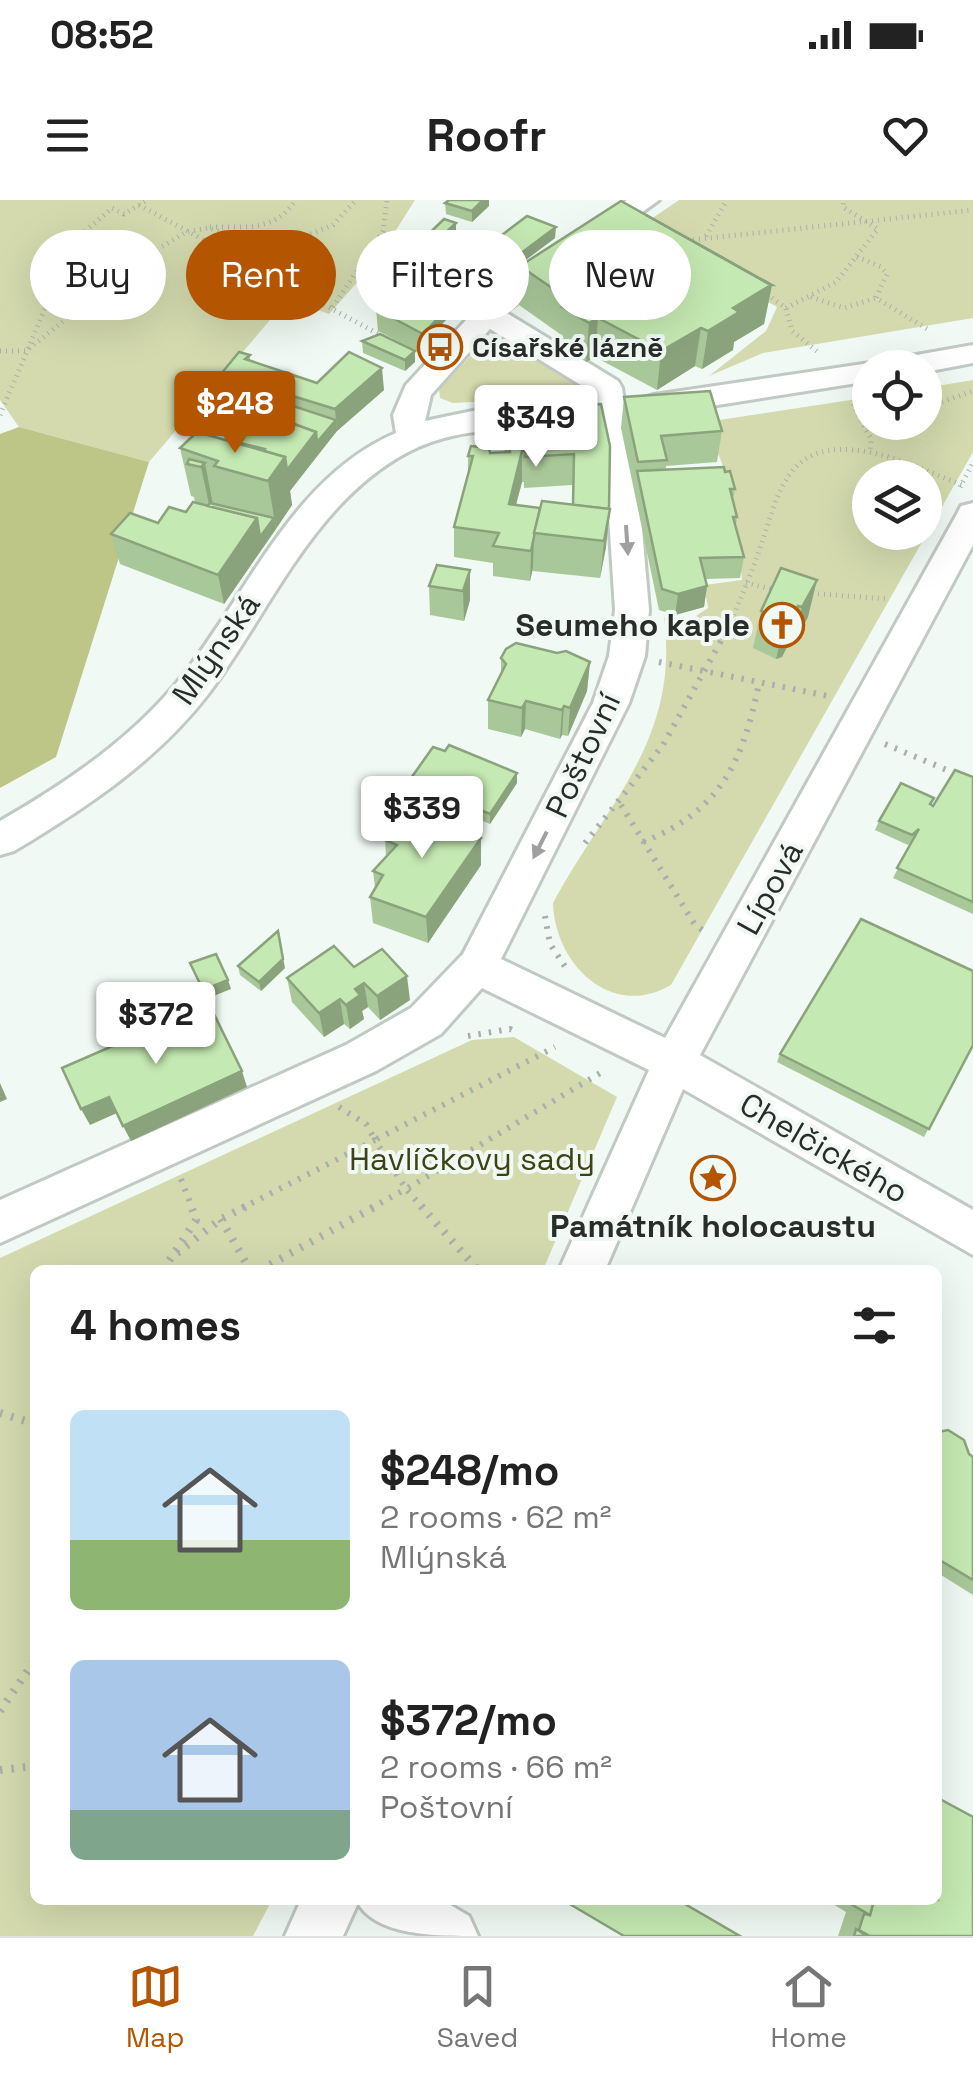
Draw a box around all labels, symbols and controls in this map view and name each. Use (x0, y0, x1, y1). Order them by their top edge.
text: 08:52 (50, 11, 154, 59)
text: Roofr (426, 107, 547, 164)
icon: menu (40, 108, 95, 163)
icon: heart (878, 108, 933, 163)
chip: Buy (30, 230, 166, 320)
chip: Rent (186, 230, 336, 320)
chip: Filters (356, 230, 529, 320)
chip: New (549, 230, 691, 320)
bus stop icon: Císařské lázně (417, 324, 463, 370)
place label: Císařské lázně (472, 329, 663, 365)
map controls (852, 350, 942, 550)
button: locate (852, 350, 942, 440)
pin: $248 (176, 371, 294, 456)
text: $248 (196, 383, 274, 423)
pin: $349 (477, 385, 595, 470)
text: $349 (497, 397, 575, 437)
button: layers (852, 460, 942, 550)
one-way arrow (619, 525, 635, 557)
street label: Mlýnská (163, 586, 269, 712)
church icon: Seumeho kaple (759, 602, 805, 648)
place label: Seumeho kaple (516, 605, 750, 645)
street label: Poštovní (537, 686, 629, 824)
pin: $339 (363, 776, 481, 861)
text: $339 (383, 788, 461, 828)
one-way arrow (532, 831, 549, 860)
street label: Lípová (728, 834, 812, 942)
pin: $372 (97, 982, 215, 1067)
text: $372 (118, 994, 194, 1034)
street label: Chelčického (733, 1084, 915, 1212)
park label: Havlíčkovy sady (349, 1139, 595, 1179)
place icon: Památník holocaustu (690, 1155, 736, 1201)
place label: Památník holocaustu (550, 1206, 876, 1246)
icon: filters (847, 1298, 902, 1353)
text: 4 homes (70, 1299, 241, 1352)
text: $248/mo (380, 1444, 560, 1497)
icon: home (150, 1450, 270, 1570)
text: 2 rooms · 62 m² (380, 1497, 612, 1537)
text: Mlýnská (380, 1537, 507, 1577)
text: $372/mo (380, 1694, 557, 1747)
icon: home (150, 1700, 270, 1820)
text: 2 rooms · 66 m² (380, 1747, 612, 1787)
text: Poštovní (380, 1787, 513, 1827)
tab: Map (126, 1959, 184, 2055)
tab: Saved (437, 1959, 518, 2055)
tab: Home (771, 1959, 847, 2055)

